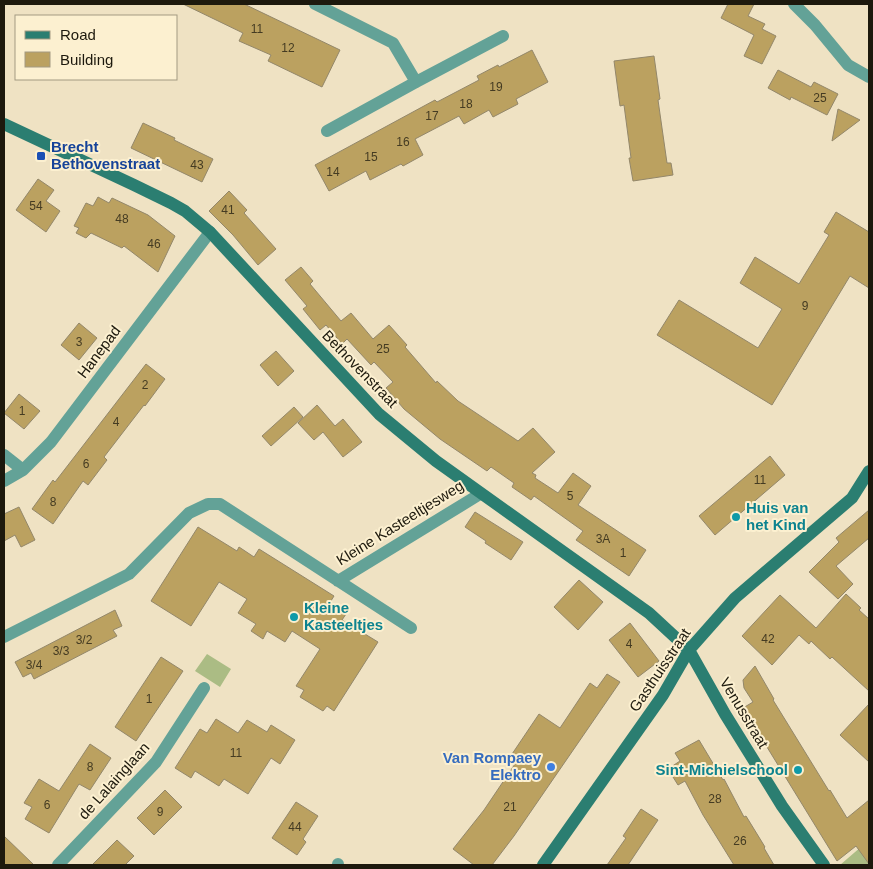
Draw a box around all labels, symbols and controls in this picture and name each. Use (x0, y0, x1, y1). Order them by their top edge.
legend (15, 15, 178, 80)
house number: 11 (251, 22, 264, 36)
text: Road (60, 26, 96, 43)
house number: 12 (281, 41, 295, 55)
text: Building (60, 51, 113, 68)
house number: 19 (489, 80, 503, 94)
house number: 25 (813, 91, 827, 105)
house number: 18 (459, 97, 473, 111)
house number: 17 (425, 109, 439, 123)
house number: 16 (396, 135, 410, 149)
place label: Brecht Bethovenstraat (51, 138, 160, 172)
marker: Brecht Bethovenstraat (35, 150, 47, 162)
house number: 15 (364, 150, 378, 164)
house number: 43 (190, 158, 204, 172)
house number: 14 (326, 165, 340, 179)
house number: 54 (29, 199, 43, 213)
house number: 41 (221, 203, 235, 217)
house number: 48 (115, 212, 129, 226)
house number: 46 (147, 237, 161, 251)
house number: 9 (802, 299, 809, 313)
street label: Hanepad (73, 322, 124, 381)
street label: Bethovenstraat (319, 326, 402, 411)
house number: 3 (76, 335, 83, 349)
house number: 25 (376, 342, 390, 356)
house number: 2 (142, 378, 149, 392)
house number: 1 (19, 404, 26, 418)
house number: 4 (113, 415, 120, 429)
house number: 6 (83, 457, 90, 471)
house number: 11 (754, 473, 767, 487)
street label: Kleine Kasteeltjesweg (333, 476, 466, 569)
house number: 5 (567, 489, 574, 503)
house number: 8 (50, 495, 57, 509)
place label: Huis van het Kind (746, 499, 809, 533)
marker: Huis van het Kind (730, 511, 742, 523)
house number: 3A (596, 532, 610, 546)
house number: 1 (620, 546, 627, 560)
place label: Kleine Kasteeltjes (304, 599, 383, 633)
marker: Kleine Kasteeltjes (288, 611, 300, 623)
street label: Gasthuisstraat (625, 624, 694, 715)
house number: 42 (761, 632, 775, 646)
house number: 3/2 (76, 633, 93, 647)
house number: 4 (626, 637, 633, 651)
house number: 3/3 (53, 644, 70, 658)
house number: 3/4 (26, 658, 43, 672)
street label: Venusstraat (717, 674, 773, 752)
house number: 1 (146, 692, 153, 706)
street label: de Lalainglaan (75, 739, 153, 823)
house number: 11 (230, 746, 243, 760)
place label: Van Rompaey Elektro (443, 749, 542, 783)
house number: 8 (87, 760, 94, 774)
marker: Van Rompaey Elektro (545, 761, 557, 773)
place label: Sint-Michielschool (655, 761, 788, 778)
marker: Sint-Michielschool (792, 764, 804, 776)
house number: 28 (708, 792, 722, 806)
house number: 6 (44, 798, 51, 812)
house number: 21 (503, 800, 517, 814)
house number: 9 (157, 805, 164, 819)
house number: 44 (288, 820, 302, 834)
house number: 26 (733, 834, 747, 848)

